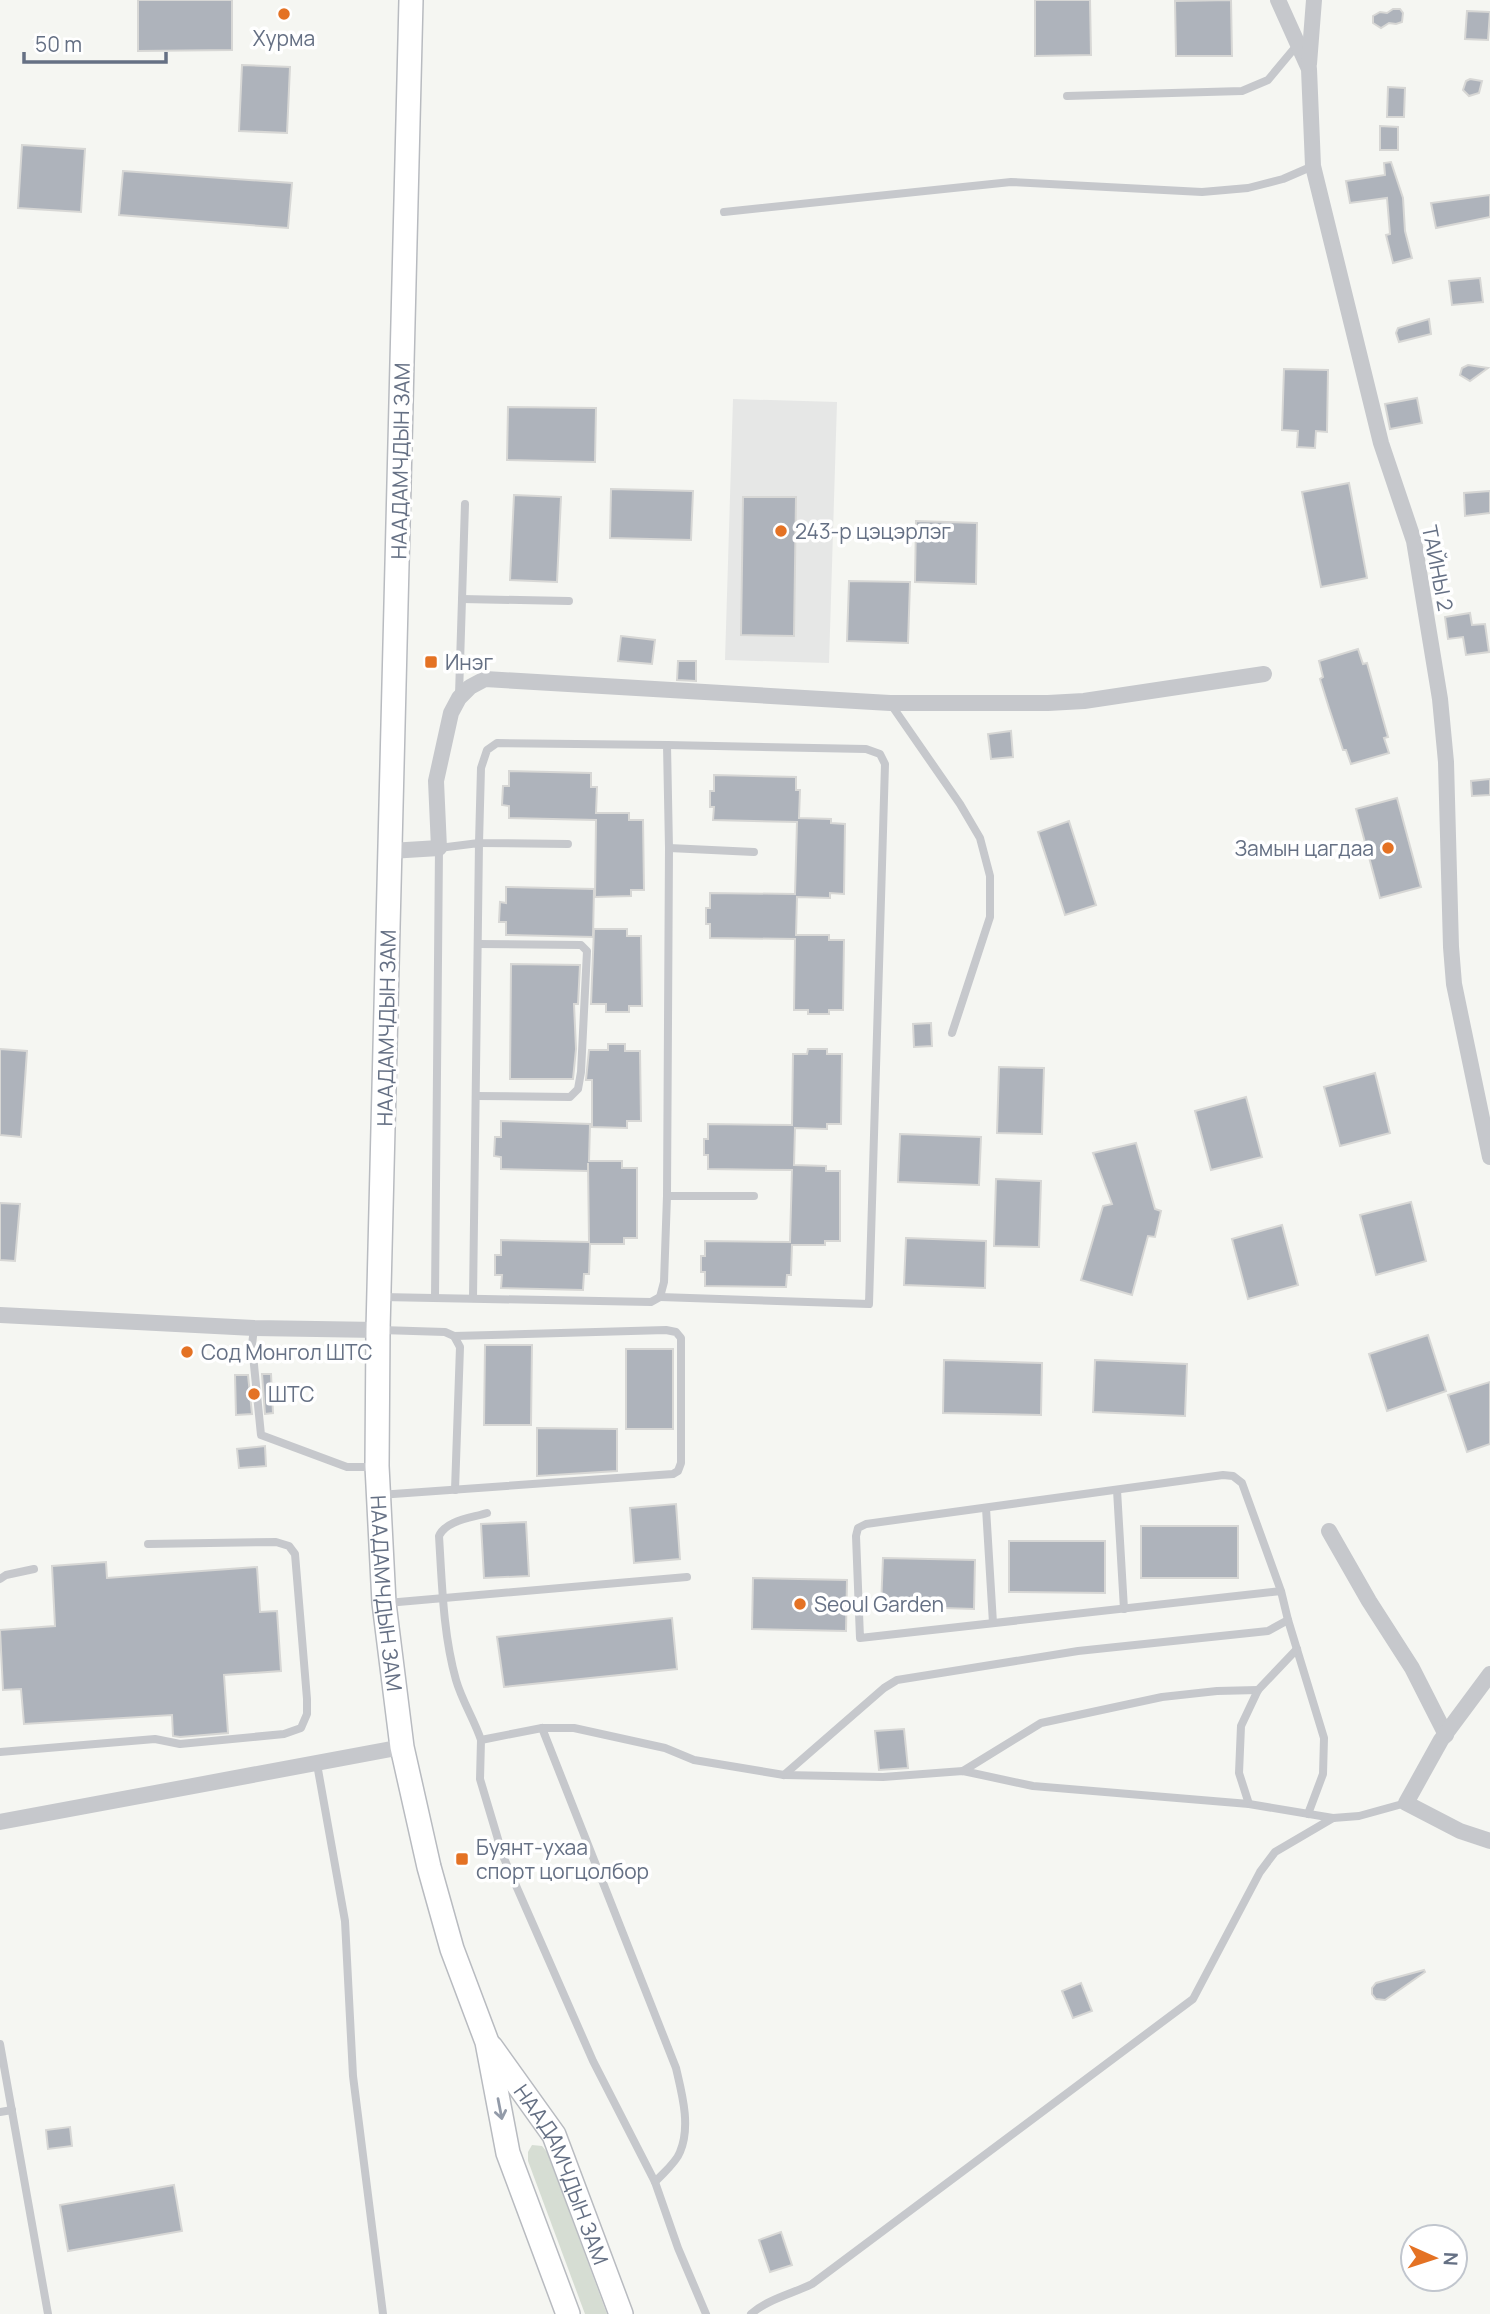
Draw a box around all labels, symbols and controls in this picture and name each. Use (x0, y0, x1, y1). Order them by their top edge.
marker: Хурма (276, 6, 292, 22)
scale bar (24, 21, 166, 65)
place label: Хурма (253, 24, 315, 52)
text: 50 m (35, 30, 82, 58)
street label: НААДАМЧДЫН ЗАМ (384, 362, 416, 560)
place label: 243-р цэцэрлэг (795, 517, 951, 545)
marker: 243-р цэцэрлэг (773, 523, 789, 539)
street label: ТАЙНЫ 2 (1416, 523, 1460, 613)
place label: Инэг (445, 648, 493, 676)
marker: Инэг (423, 654, 439, 670)
place label: Замын цагдаа (1235, 834, 1374, 862)
marker: Замын цагдаа (1380, 840, 1396, 856)
street label: НААДАМЧДЫН ЗАМ (370, 929, 402, 1127)
place label: Сод Монгол ШТС (201, 1338, 373, 1366)
marker: Сод Монгол ШТС (179, 1344, 195, 1360)
place label: ШТС (268, 1380, 315, 1408)
marker: ШТС (246, 1386, 262, 1402)
street label: НААДАМЧДЫН ЗАМ (365, 1494, 409, 1693)
place label: Seoul Garden (814, 1590, 944, 1618)
marker: Seoul Garden (792, 1596, 808, 1612)
place label: Буянт-ухаа спорт цогцолбор (476, 1833, 649, 1885)
marker: Буянт-ухаа спорт цогцолбор (454, 1851, 470, 1867)
street label: НААДАМЧДЫН ЗАМ (508, 2078, 615, 2268)
one-way arrow (494, 2097, 507, 2120)
north arrow (1399, 2223, 1469, 2293)
text: N (1438, 2251, 1464, 2266)

